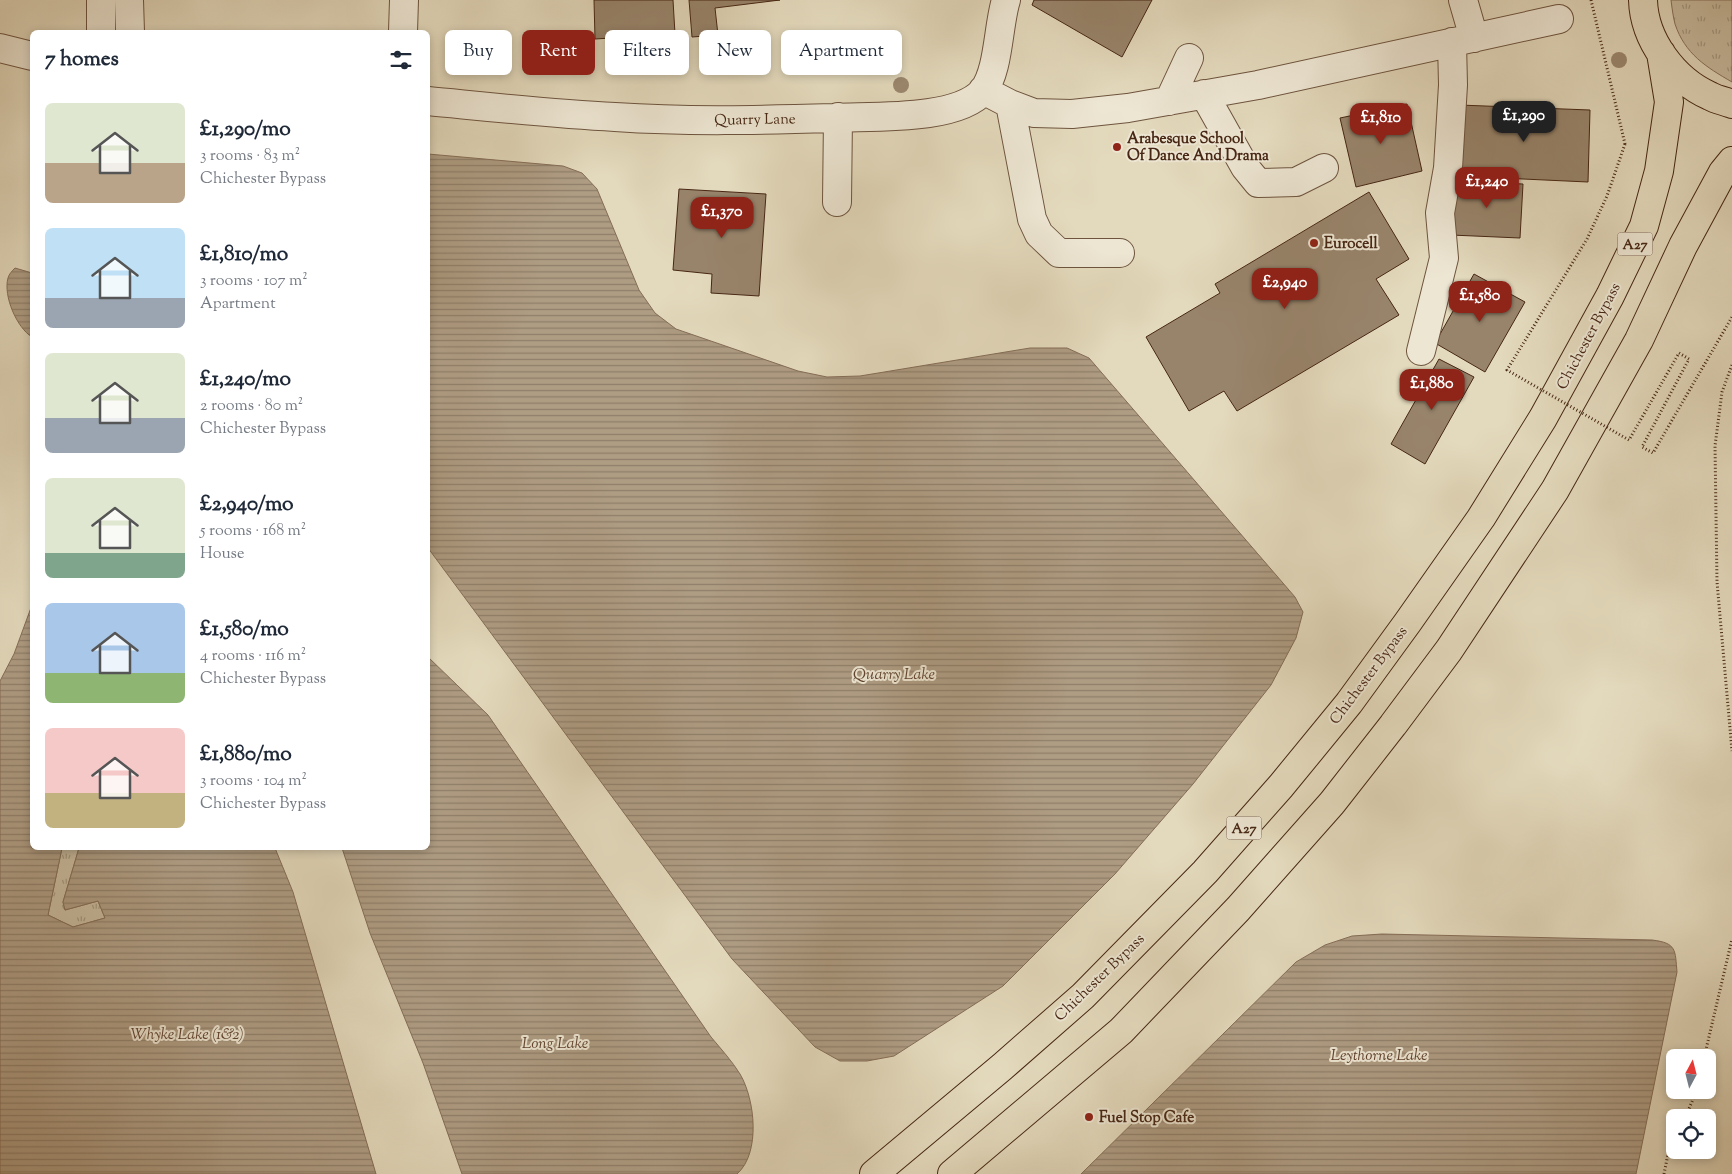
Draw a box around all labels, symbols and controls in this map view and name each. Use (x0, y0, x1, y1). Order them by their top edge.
chip: Buy (445, 30, 512, 75)
chip: Rent (522, 30, 595, 75)
chip: Filters (605, 30, 689, 75)
chip: New (699, 30, 771, 75)
chip: Apartment (781, 30, 902, 75)
text: 7 homes (45, 45, 119, 75)
icon: filters (387, 46, 415, 74)
pin: £1,290 (1483, 100, 1565, 143)
pin: £1,810 (1340, 102, 1422, 145)
text: £1,290 (1503, 105, 1545, 128)
text: £1,810 (1361, 107, 1401, 130)
street label: Quarry Lane (714, 109, 796, 132)
text: £1,290/mo (200, 115, 291, 145)
icon: home (85, 123, 145, 183)
place label: Arabesque School Of Dance And Drama (1127, 129, 1269, 167)
marker: Arabesque School Of Dance And Drama (1111, 141, 1123, 153)
text: 3 rooms · 83 m² (200, 145, 300, 168)
pin: £1,240 (1446, 166, 1528, 209)
text: Chichester Bypass (200, 168, 326, 191)
text: £1,240 (1466, 171, 1508, 194)
pin: £1,370 (681, 196, 763, 239)
text: £1,370 (702, 201, 743, 224)
road number: A27 (1618, 232, 1652, 255)
place label: Eurocell (1324, 234, 1378, 255)
marker: Eurocell (1308, 237, 1320, 249)
text: £1,810/mo (200, 240, 288, 270)
icon: home (85, 248, 145, 308)
pin: £2,940 (1244, 268, 1326, 310)
text: 3 rooms · 107 m² (200, 270, 308, 293)
text: £2,940 (1263, 272, 1307, 295)
street label: Chichester Bypass (1552, 279, 1626, 394)
pin: £1,580 (1439, 280, 1521, 323)
text: £1,580 (1460, 285, 1500, 308)
text: Apartment (200, 293, 276, 316)
text: £1,240/mo (200, 365, 291, 395)
pin: £1,880 (1391, 368, 1473, 411)
icon: home (85, 373, 145, 433)
text: £1,880 (1411, 373, 1453, 396)
text: 2 rooms · 80 m² (200, 395, 303, 418)
text: Chichester Bypass (200, 418, 326, 441)
text: £2,940/mo (200, 490, 294, 520)
icon: home (85, 498, 145, 558)
text: 5 rooms · 168 m² (200, 520, 306, 543)
text: House (200, 543, 244, 566)
text: £1,580/mo (200, 615, 289, 645)
street label: Chichester Bypass (1325, 622, 1413, 729)
icon: home (85, 623, 145, 683)
text: 4 rooms · 116 m² (200, 645, 306, 668)
water label: Quarry Lake (853, 664, 935, 687)
text: Chichester Bypass (200, 668, 326, 691)
text: £1,880/mo (200, 740, 292, 770)
icon: home (85, 748, 145, 808)
text: 3 rooms · 104 m² (200, 770, 307, 793)
text: Chichester Bypass (200, 793, 326, 816)
road number: A27 (1226, 816, 1262, 840)
street label: Chichester Bypass (1050, 929, 1150, 1027)
water label: Whyke Lake (1&2) (130, 1024, 244, 1047)
water label: Long Lake (522, 1033, 588, 1056)
water label: Leythorne Lake (1331, 1045, 1427, 1068)
north arrow (1666, 1049, 1716, 1099)
map controls (1666, 1049, 1716, 1159)
place label: Fuel Stop Cafe (1099, 1108, 1194, 1129)
button: locate (1666, 1109, 1716, 1159)
marker: Fuel Stop Cafe (1083, 1111, 1095, 1123)

